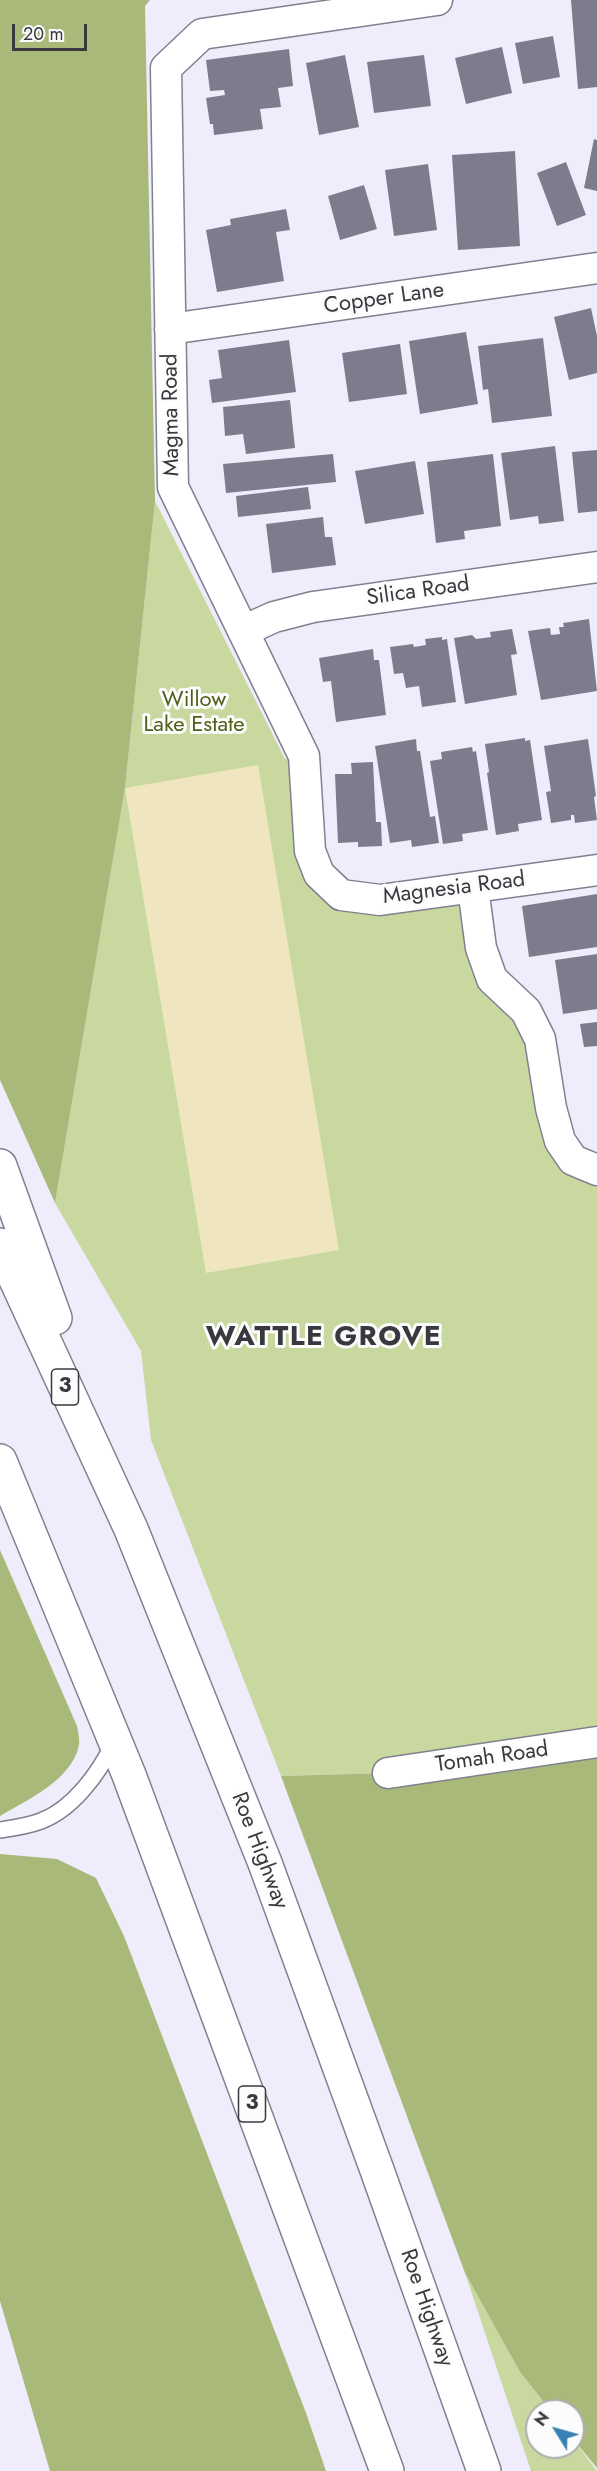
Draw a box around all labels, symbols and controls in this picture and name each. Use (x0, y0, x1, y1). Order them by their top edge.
scale bar (15, 12, 90, 50)
text: 20 m (23, 21, 63, 47)
street label: Copper Lane (322, 278, 446, 320)
street label: Magma Road (158, 353, 186, 477)
street label: Silica Road (365, 572, 471, 612)
park label: Willow Lake Estate (143, 688, 245, 740)
street label: Magnesia Road (381, 867, 527, 911)
district label: WATTLE GROVE (206, 1321, 442, 1355)
road number: 3 (52, 1369, 78, 1405)
street label: Tomah Road (434, 1737, 550, 1779)
street label: Roe Highway (225, 1789, 293, 1913)
road number: 3 (238, 2086, 266, 2122)
street label: Roe Highway (394, 2246, 458, 2370)
north arrow (525, 2399, 585, 2459)
text: N (529, 2407, 555, 2431)

